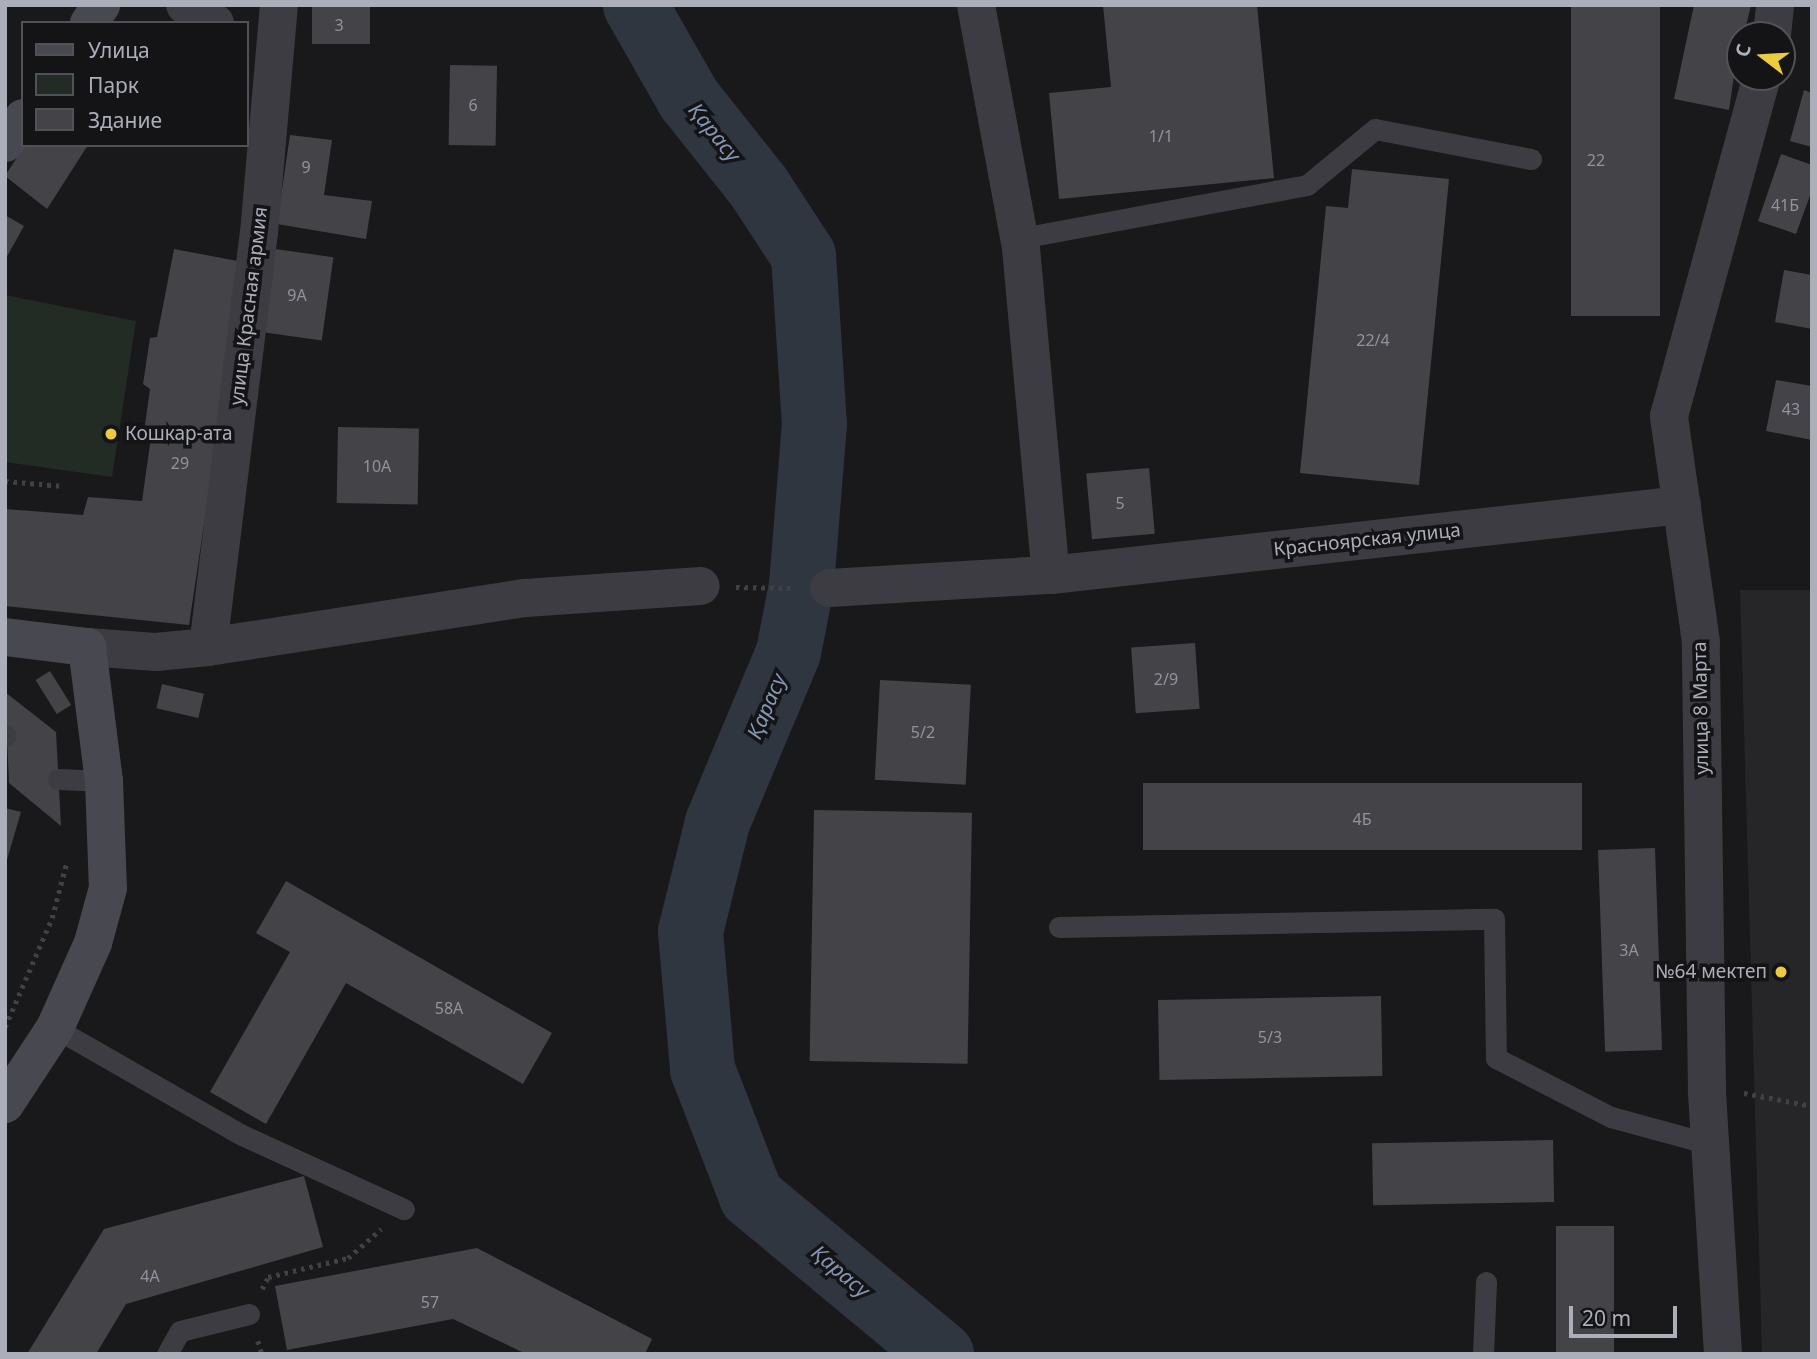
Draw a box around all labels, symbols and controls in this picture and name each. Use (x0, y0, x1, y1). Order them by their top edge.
house number: 3 (334, 15, 344, 35)
legend (21, 21, 248, 147)
north arrow (1726, 21, 1796, 91)
text: Улица (88, 36, 150, 64)
text: С (1729, 41, 1757, 60)
text: Парк (88, 71, 139, 99)
house number: 6 (468, 95, 478, 115)
water label: Қарасу (684, 97, 746, 167)
text: Здание (88, 106, 162, 134)
house number: 1/1 (1149, 126, 1173, 146)
house number: 22 (1587, 150, 1605, 170)
house number: 9 (301, 157, 311, 177)
house number: 41Б (1771, 195, 1799, 215)
street label: улица Красная армия (226, 205, 272, 407)
house number: 9А (287, 285, 307, 305)
house number: 22/4 (1356, 330, 1390, 350)
house number: 43 (1782, 399, 1800, 419)
place label: Кошкар-ата (125, 423, 232, 445)
marker: Кошкар-ата (103, 426, 119, 442)
house number: 29 (171, 453, 189, 473)
house number: 10А (363, 456, 391, 476)
house number: 5 (1115, 493, 1125, 513)
street label: Красноярская улица (1272, 519, 1462, 561)
street label: улица 8 Марта (1688, 641, 1714, 775)
house number: 2/9 (1154, 669, 1178, 689)
water label: Қарасу (741, 670, 791, 742)
house number: 5/2 (911, 722, 935, 742)
house number: 4Б (1353, 809, 1371, 829)
house number: 3А (1619, 940, 1639, 960)
place label: №64 мектеп (1655, 961, 1767, 983)
marker: №64 мектеп (1773, 964, 1789, 980)
house number: 58А (435, 998, 463, 1018)
house number: 5/3 (1258, 1027, 1282, 1047)
water label: Қарасу (807, 1239, 875, 1303)
house number: 4А (140, 1266, 160, 1286)
house number: 57 (421, 1292, 439, 1312)
scale bar (1572, 1292, 1680, 1336)
text: 20 m (1582, 1304, 1631, 1332)

